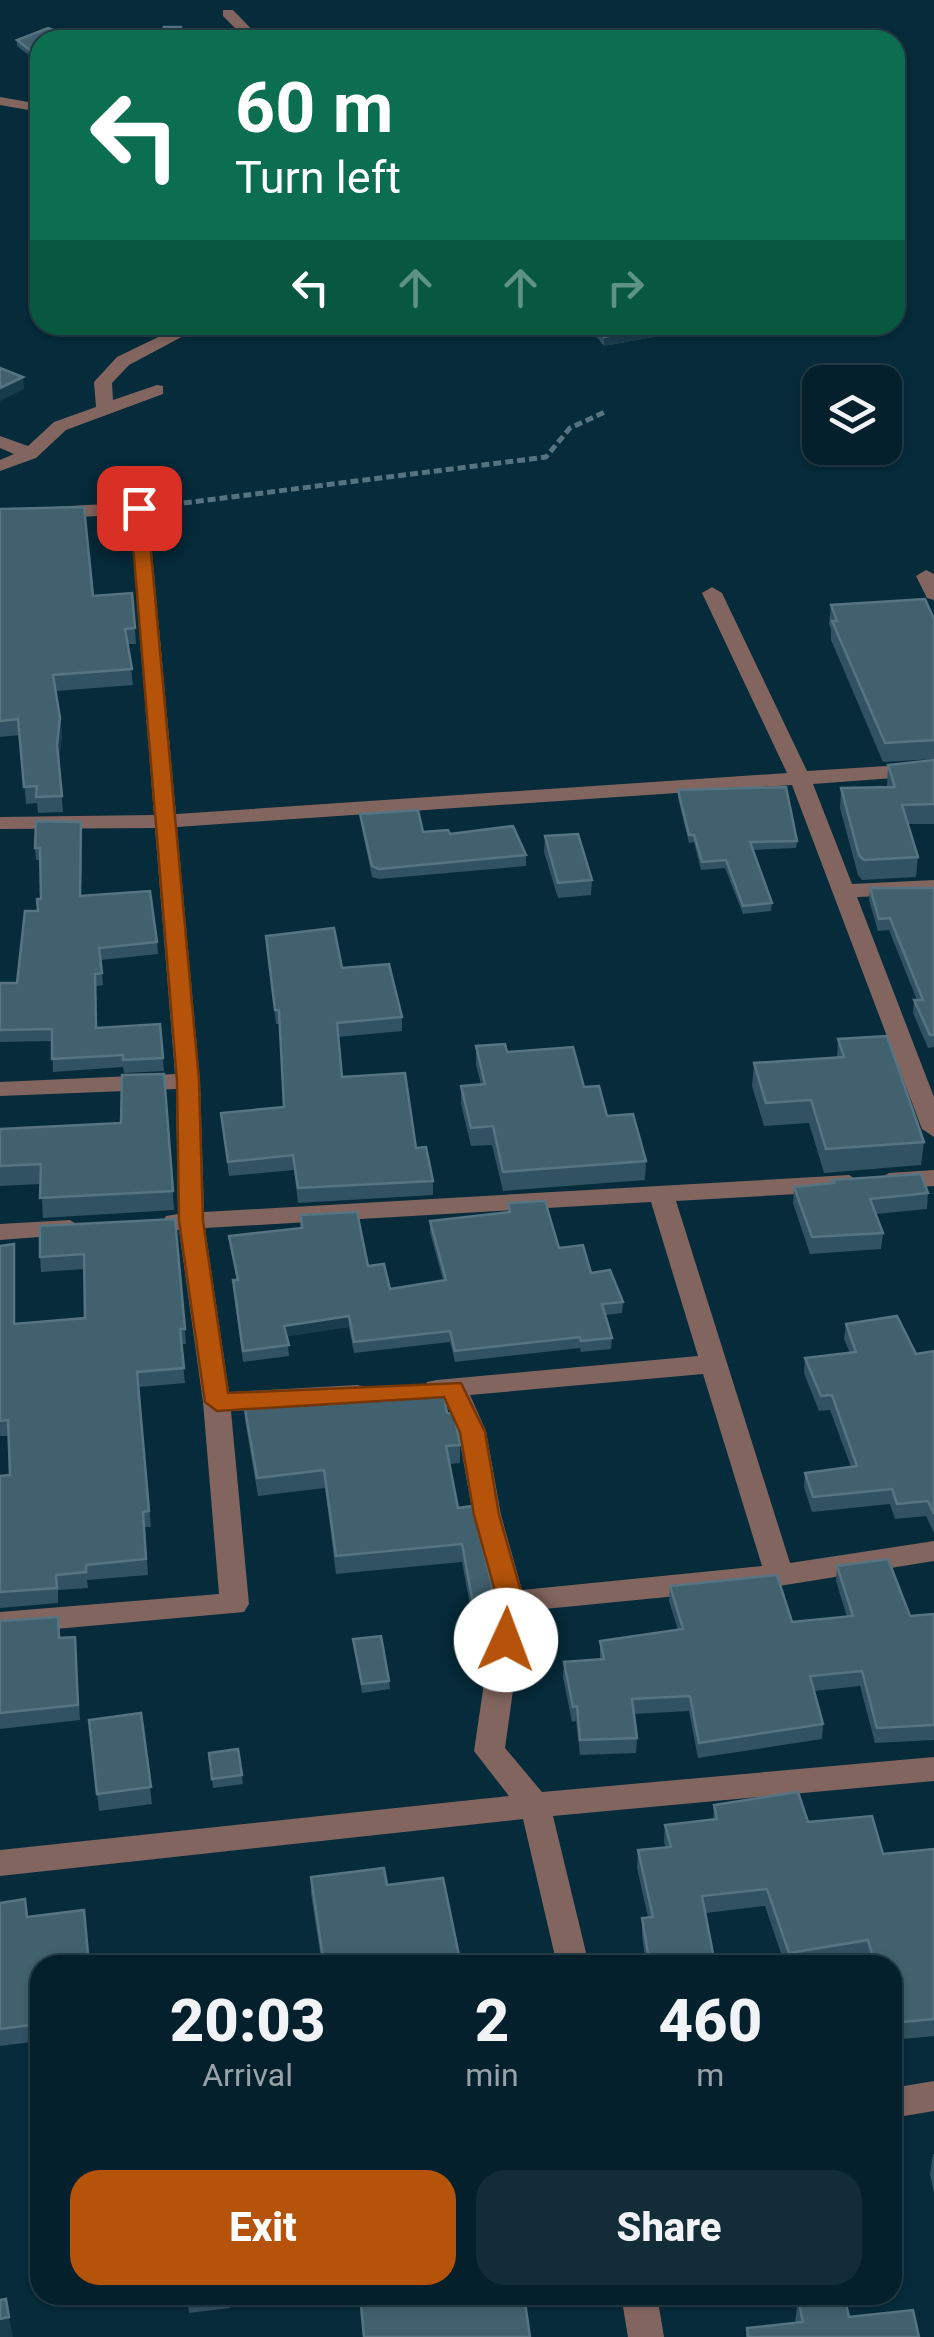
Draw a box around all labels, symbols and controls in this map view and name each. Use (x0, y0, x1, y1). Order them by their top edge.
text: 60 m (235, 67, 393, 149)
icon: left (70, 70, 200, 200)
text: Turn left (235, 151, 401, 204)
icon: left (283, 260, 338, 315)
icon: ahead (388, 260, 443, 315)
icon: ahead (493, 260, 548, 315)
icon: right (598, 260, 653, 315)
map controls (802, 365, 902, 465)
button: layers (802, 365, 902, 465)
pin (97, 466, 182, 551)
icon: arrive (112, 481, 167, 536)
position arrow (454, 1588, 558, 1692)
text: 20:03 (170, 1985, 326, 2056)
text: 2 (475, 1985, 509, 2056)
text: 460 (658, 1985, 762, 2056)
text: Arrival (202, 2056, 293, 2094)
text: min (465, 2056, 519, 2094)
text: m (696, 2056, 724, 2094)
button: Exit (70, 2170, 456, 2285)
button: Share (476, 2170, 862, 2285)

